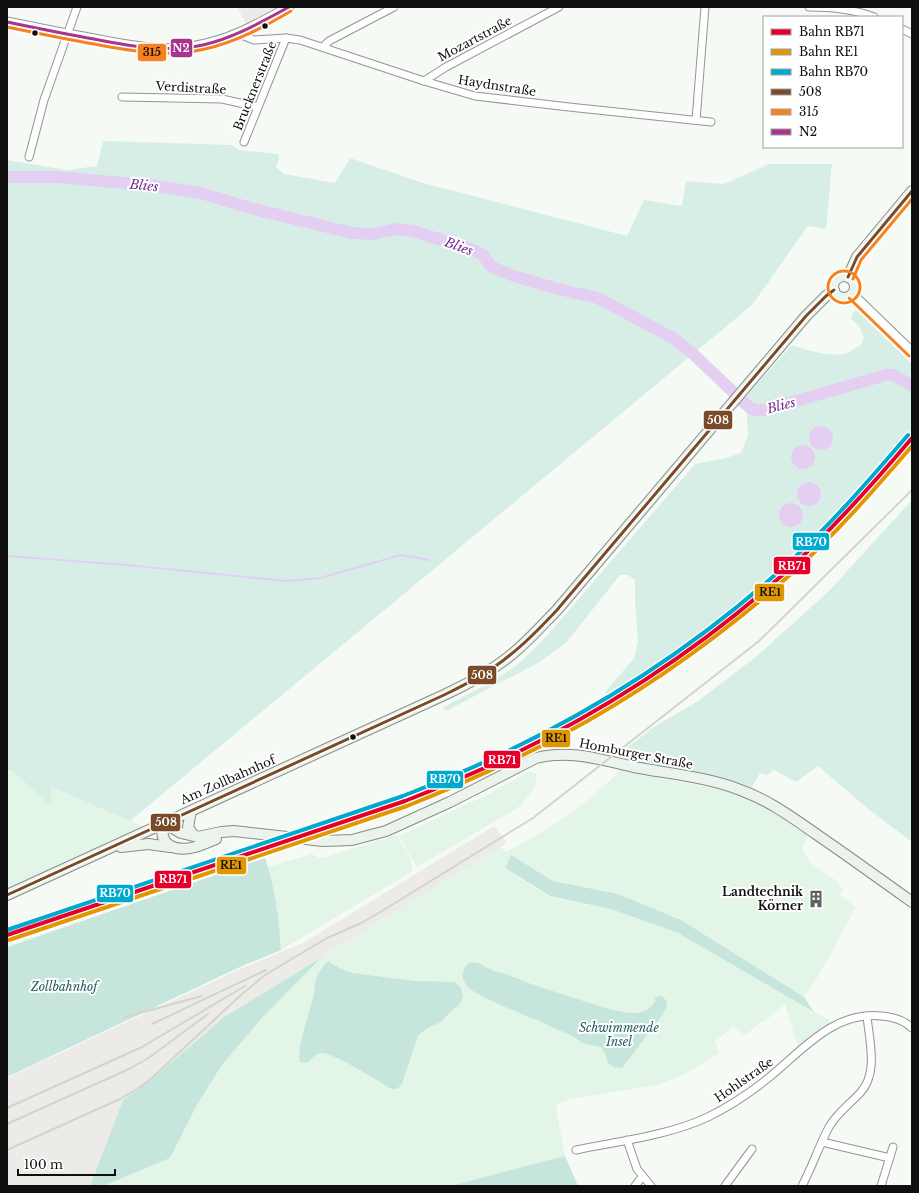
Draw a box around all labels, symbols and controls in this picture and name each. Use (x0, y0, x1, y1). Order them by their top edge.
street label: Mozartstraße (435, 13, 514, 64)
legend (763, 16, 903, 148)
unlabelled marker (260, 21, 270, 31)
text: Bahn RB71 (799, 24, 865, 39)
unlabelled marker (30, 28, 40, 38)
line badge: N2 (170, 38, 193, 58)
street label: Brucknerstraße (230, 39, 279, 133)
text: N2 (172, 41, 190, 55)
line badge: 315 (137, 43, 167, 62)
text: Bahn RE1 (799, 44, 858, 59)
text: 315 (143, 45, 162, 59)
text: Bahn RB70 (799, 64, 868, 79)
street label: Haydnstraße (457, 72, 537, 99)
street label: Verdistraße (154, 78, 227, 97)
text: 508 (799, 84, 822, 99)
text: 315 (799, 104, 819, 119)
text: N2 (799, 124, 817, 139)
water label: Blies (128, 175, 159, 195)
water label: Blies (441, 233, 475, 259)
water label: Blies (764, 394, 797, 418)
line badge: 508 (703, 410, 733, 430)
text: 508 (707, 413, 729, 427)
line badge: RB70 (792, 532, 830, 551)
text: RB70 (795, 535, 827, 549)
line badge: RB71 (773, 556, 811, 575)
text: RB71 (778, 559, 806, 573)
line badge: RE1 (754, 583, 785, 602)
text: RE1 (759, 585, 781, 599)
line badge: 508 (467, 665, 497, 685)
text: 508 (471, 668, 493, 682)
line badge: RE1 (541, 729, 571, 748)
text: RE1 (545, 731, 567, 745)
unlabelled marker (348, 732, 358, 742)
street label: Homburger Straße (578, 735, 694, 772)
line badge: RB71 (483, 750, 521, 769)
street label: Am Zollbahnhof (177, 751, 280, 808)
text: RB71 (488, 753, 516, 767)
line badge: RB70 (426, 770, 464, 789)
text: RB70 (429, 772, 461, 786)
line badge: 508 (150, 813, 181, 832)
text: 508 (155, 815, 177, 829)
line badge: RE1 (216, 856, 247, 875)
text: RE1 (220, 858, 242, 872)
line badge: RB71 (154, 870, 192, 889)
text: RB71 (159, 872, 187, 886)
line badge: RB70 (96, 884, 134, 903)
place label: Landtechnik Körner (722, 884, 804, 913)
text: RB70 (99, 886, 131, 900)
building icon: Landtechnik Körner (806, 889, 826, 909)
park label: Zollbahnhof (30, 979, 100, 994)
park label: Schwimmende Insel (579, 1020, 660, 1049)
street label: Hohlstraße (711, 1054, 776, 1105)
scale bar (18, 1151, 115, 1177)
text: 100 m (24, 1157, 63, 1172)

